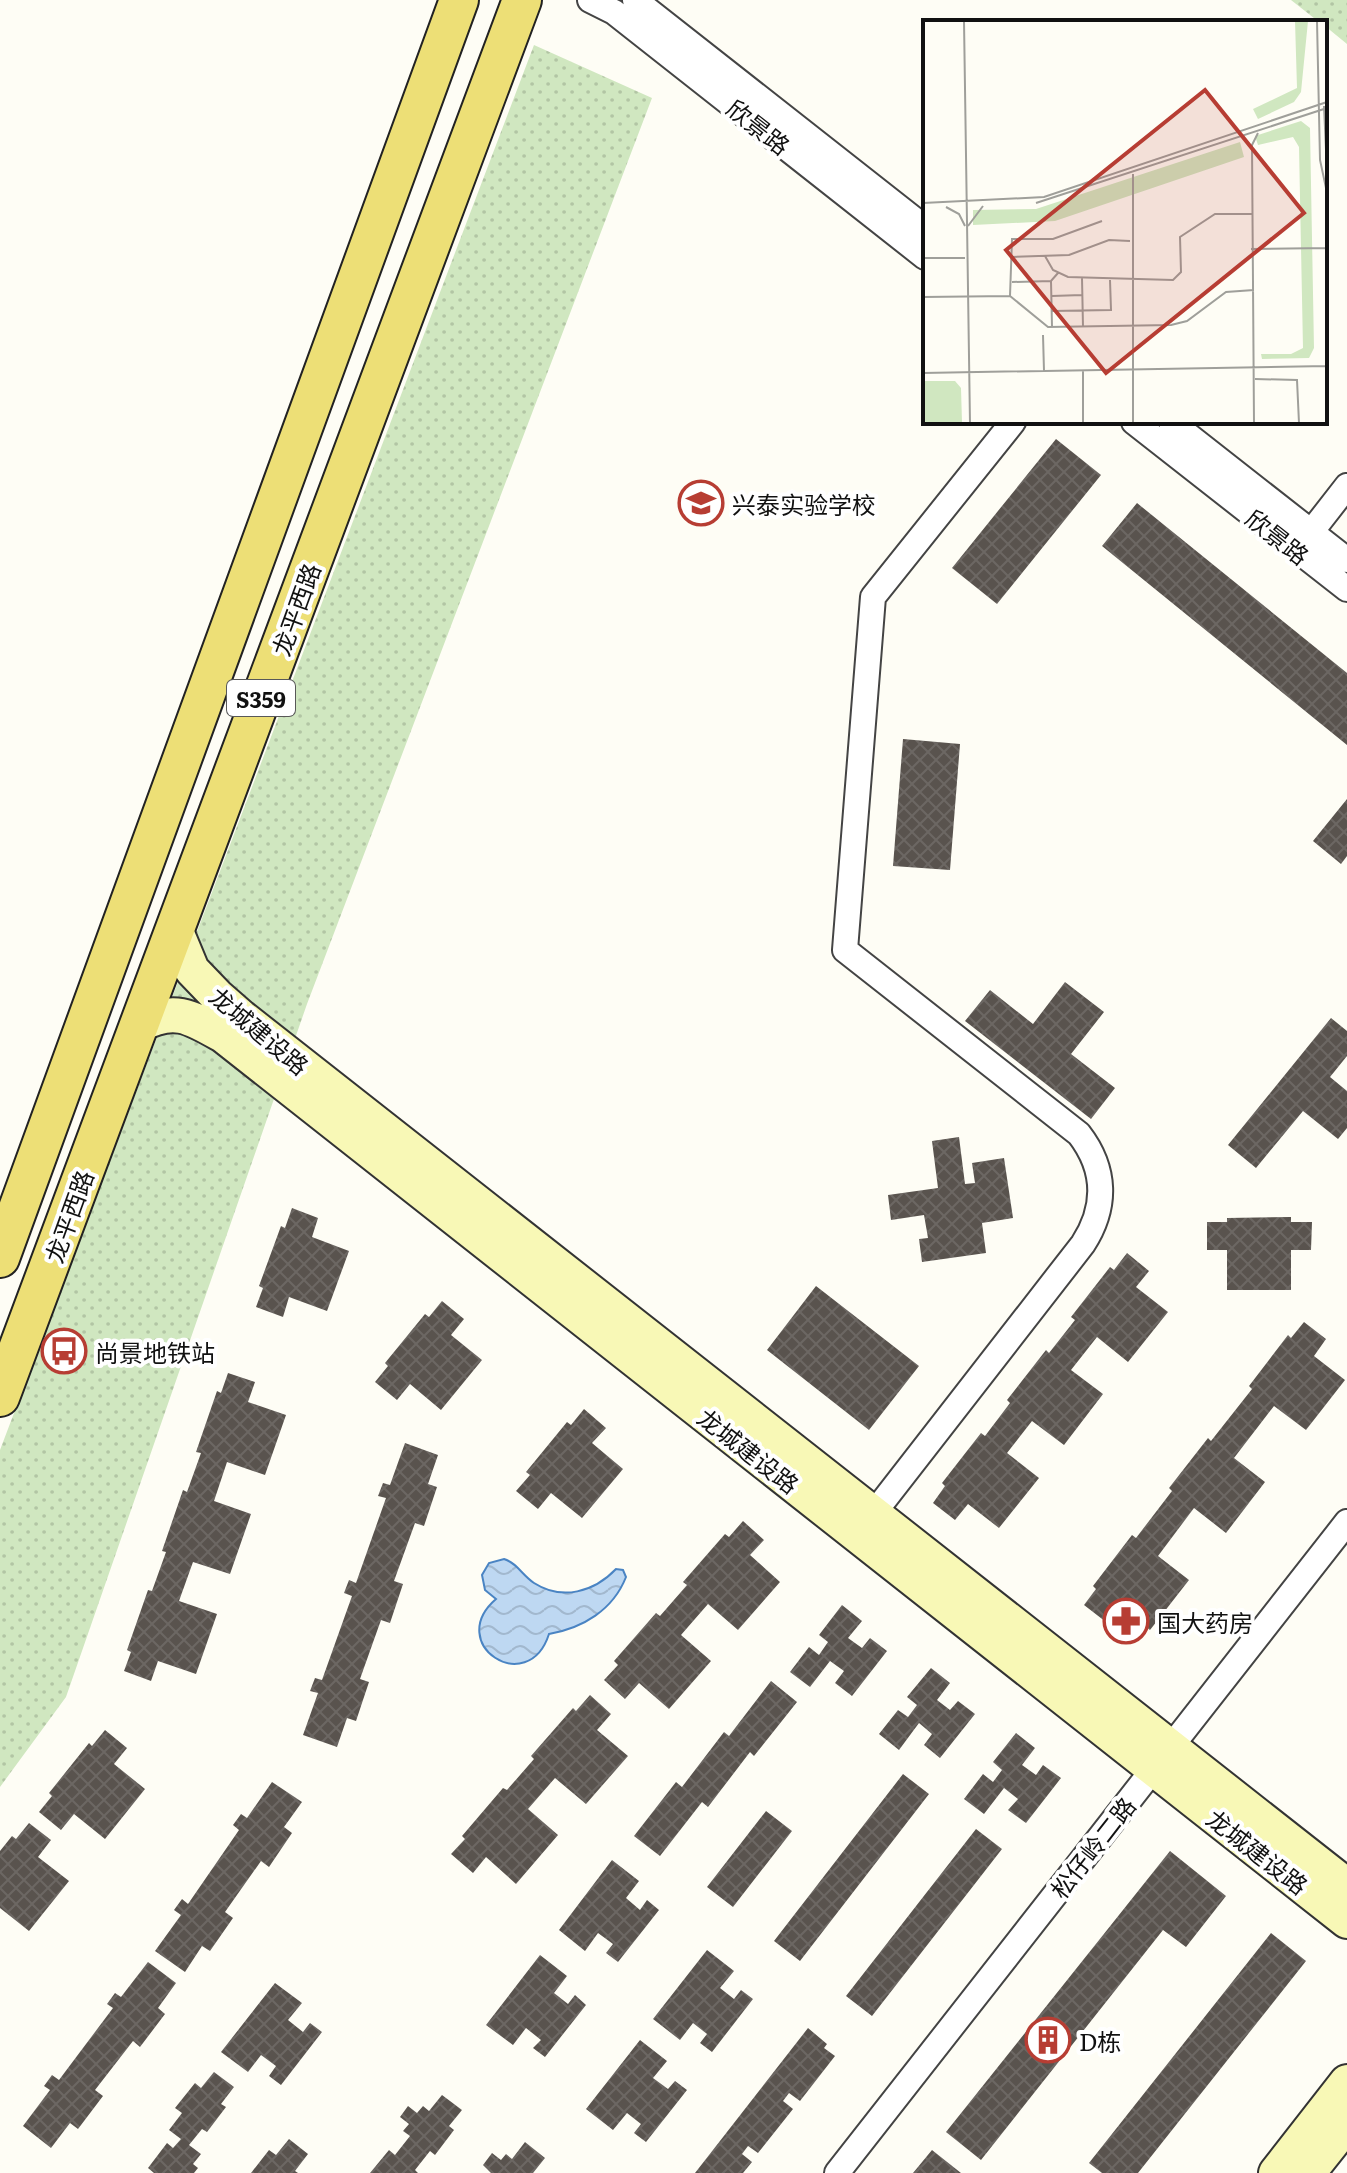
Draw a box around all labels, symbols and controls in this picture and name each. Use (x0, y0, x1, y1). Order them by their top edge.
inset map (923, 20, 1327, 424)
street label: 欣景路 (720, 90, 798, 162)
school or university icon: 兴泰实验学校 (677, 479, 725, 527)
place label: 兴泰实验学校 (732, 486, 876, 521)
street label: 欣景路 (1239, 500, 1317, 572)
street label: 龙平西路 (262, 558, 328, 660)
road number: S359 (227, 680, 295, 716)
street label: 龙城建设路 (203, 978, 317, 1082)
street label: 龙平西路 (35, 1165, 101, 1267)
bus stop icon: 尚景地铁站 (40, 1327, 88, 1375)
place label: 尚景地铁站 (95, 1334, 215, 1369)
street label: 龙城建设路 (691, 1399, 807, 1501)
pharmacy icon: 国大药房 (1102, 1597, 1150, 1645)
place label: 国大药房 (1157, 1604, 1253, 1639)
street label: 松仔岭二路 (1041, 1789, 1143, 1905)
street label: 龙城建设路 (1200, 1800, 1316, 1902)
building icon: D栋 (1024, 2016, 1072, 2064)
place label: D栋 (1079, 2023, 1121, 2058)

